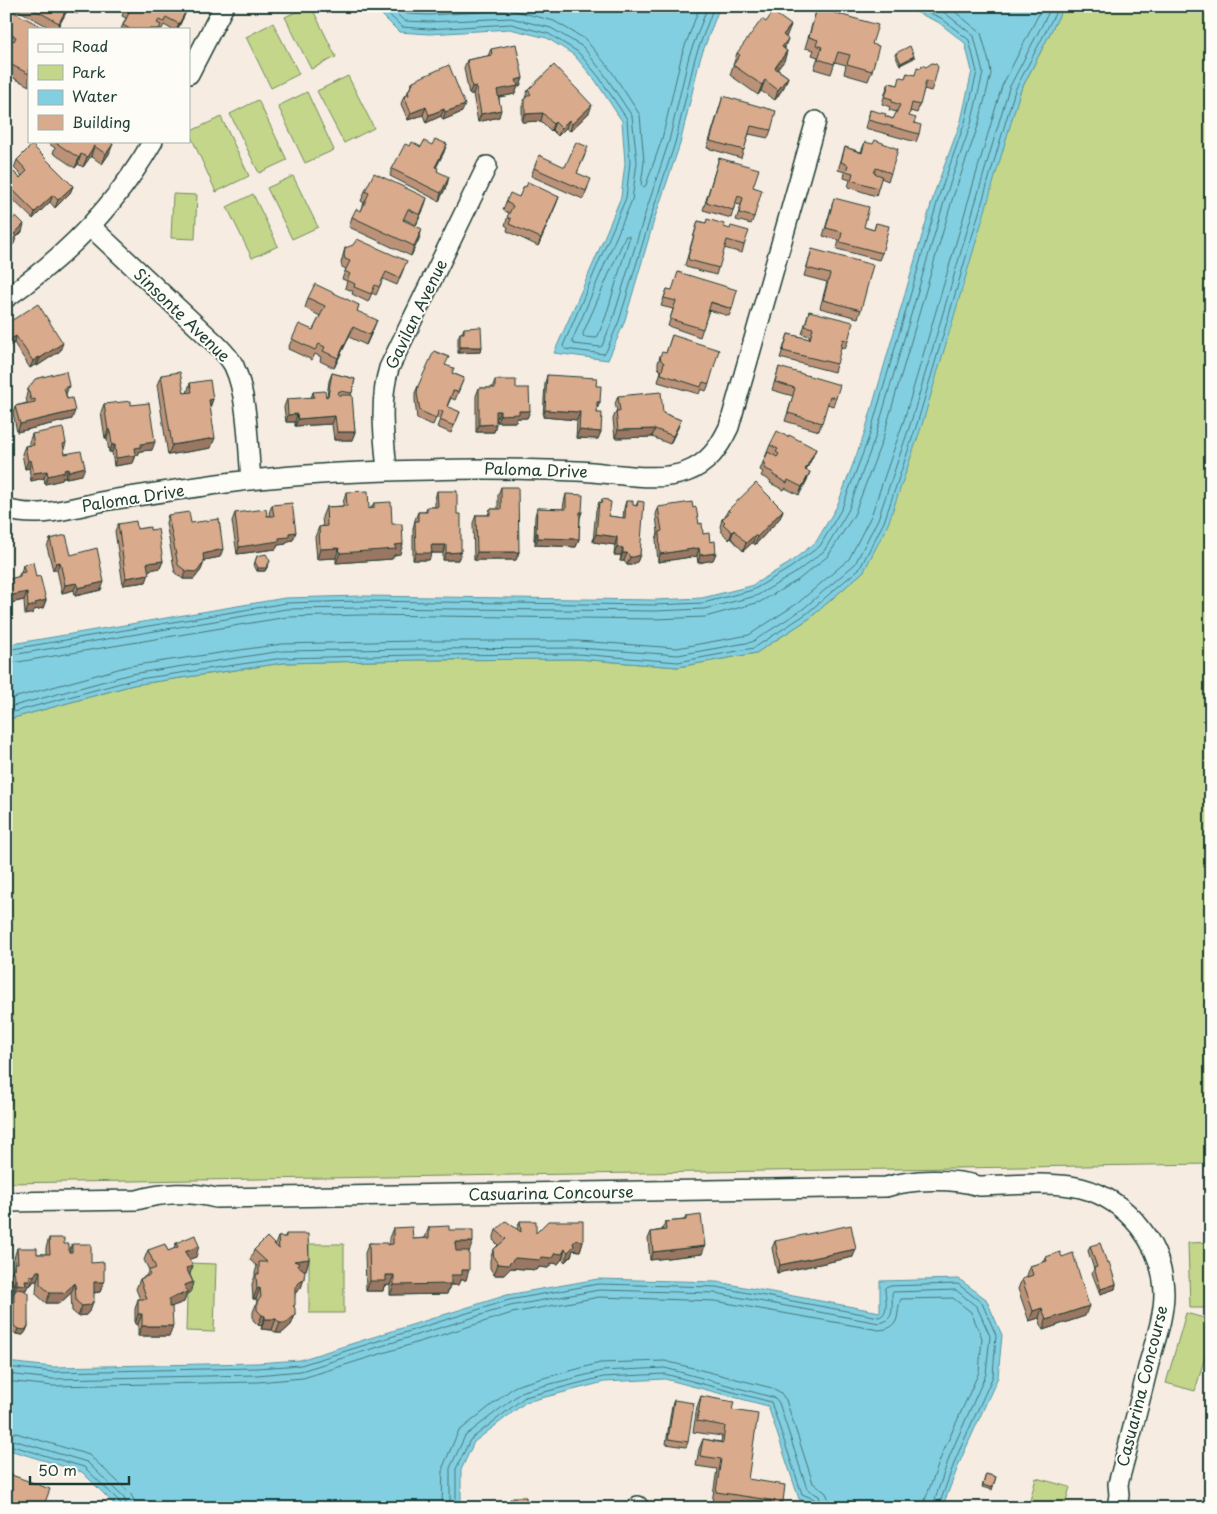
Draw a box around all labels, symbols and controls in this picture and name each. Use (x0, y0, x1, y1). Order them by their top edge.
legend (28, 28, 190, 142)
text: Road (72, 34, 108, 57)
text: Park (72, 60, 106, 83)
text: Water (72, 84, 117, 107)
text: Building (72, 110, 131, 133)
street label: Gavilan Avenue (378, 254, 452, 373)
street label: Sinsonte Avenue (129, 262, 237, 367)
street label: Paloma Drive (484, 455, 588, 483)
street label: Paloma Drive (80, 477, 186, 517)
street label: Casuarina Concourse (468, 1179, 634, 1205)
street label: Casuarina Concourse (1109, 1303, 1173, 1469)
scale bar (30, 1454, 129, 1486)
text: 50 m (38, 1458, 77, 1481)

